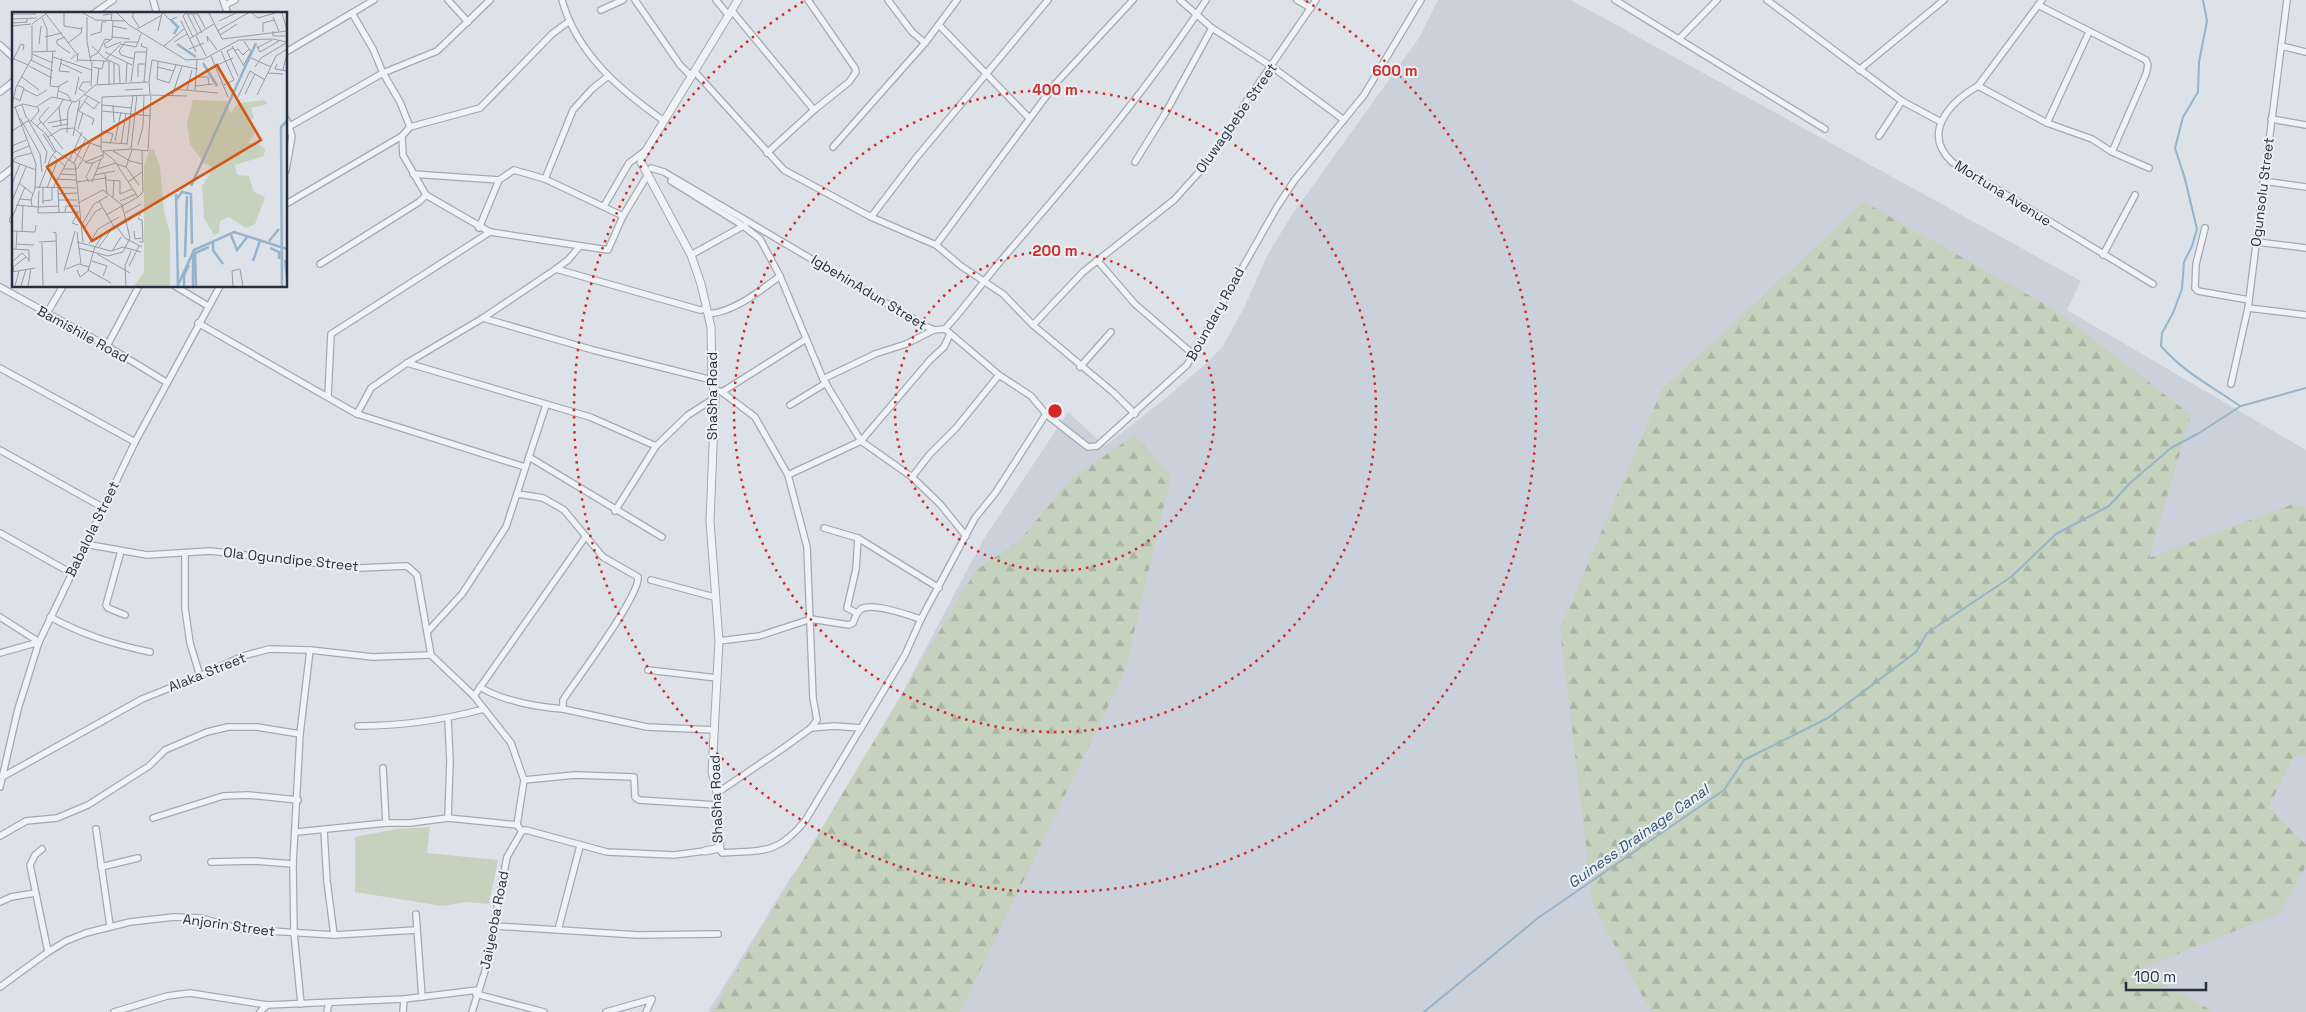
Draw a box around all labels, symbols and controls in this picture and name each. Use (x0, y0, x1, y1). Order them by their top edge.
inset map (12, 12, 288, 288)
street label: Oluwagbebe Street (1191, 59, 1281, 177)
text: 600 m (1372, 61, 1418, 80)
text: 400 m (1032, 80, 1078, 99)
street label: Ogunsolu Street (2246, 136, 2278, 248)
street label: Mortuna Avenue (1951, 156, 2055, 230)
text: 200 m (1033, 241, 1077, 260)
street label: IgbehinAdun Street (808, 250, 930, 334)
street label: Boundary Road (1182, 264, 1248, 364)
street label: Bamishile Road (34, 301, 132, 367)
street label: ShaSha Road (703, 352, 721, 440)
centre of rings (1046, 402, 1064, 420)
street label: Babalola Street (61, 478, 123, 580)
street label: Ola Ogundipe Street (222, 543, 360, 575)
street label: Alaka Street (166, 648, 248, 696)
street label: ShaSha Road (705, 755, 727, 843)
water label: Guiness Drainage Canal (1564, 779, 1714, 892)
street label: Jaiyeoba Road (476, 869, 512, 971)
street label: Anjorin Street (182, 910, 276, 940)
scale bar (2126, 960, 2206, 992)
text: 100 m (2134, 967, 2176, 986)

